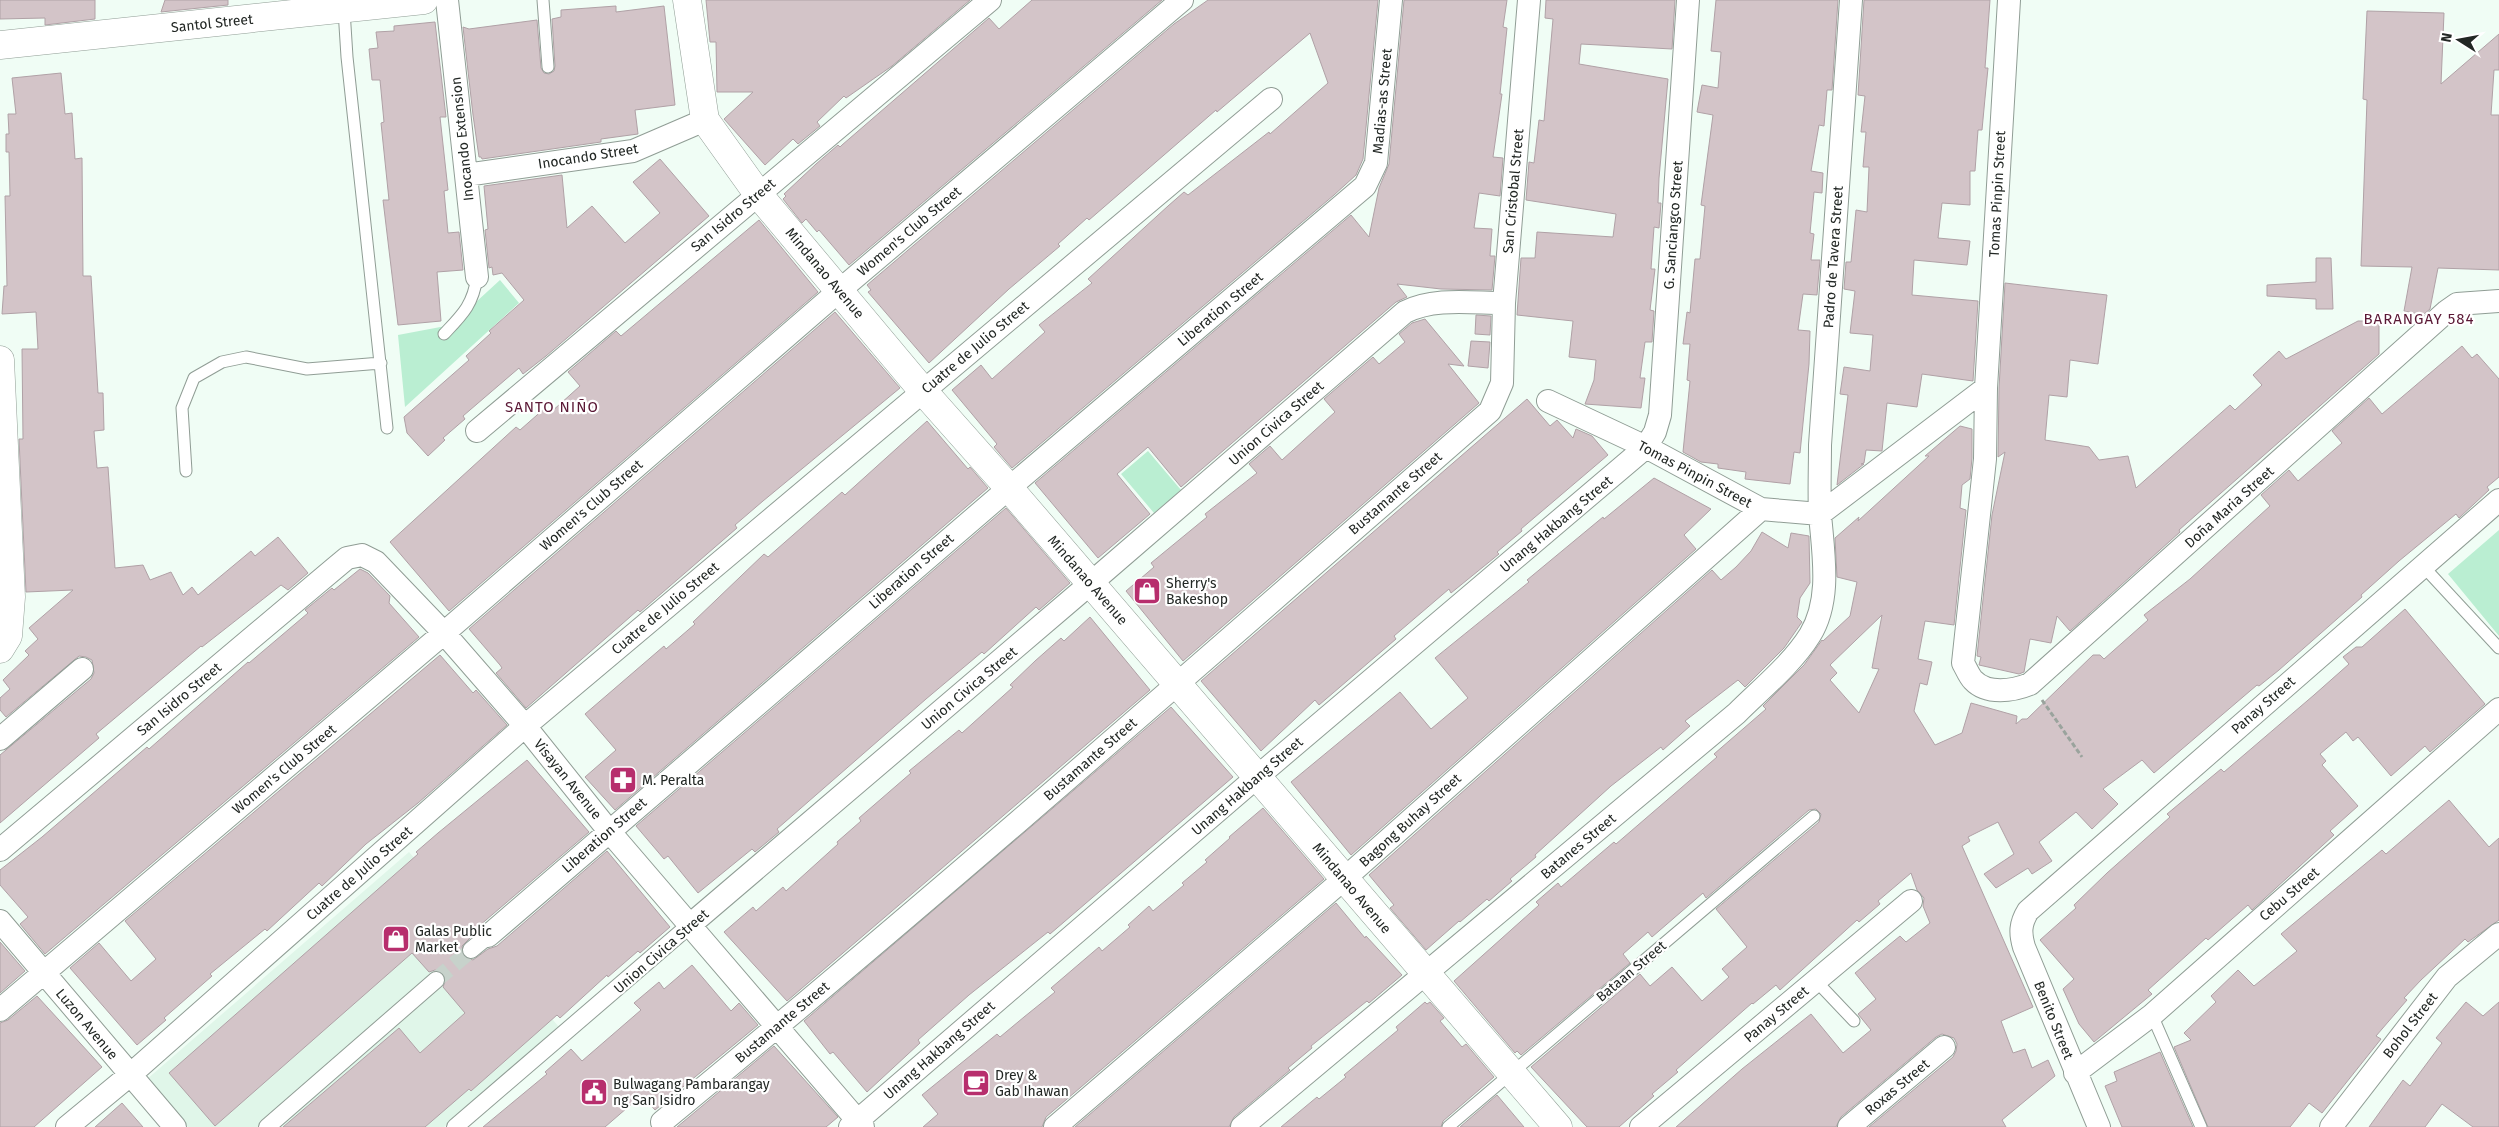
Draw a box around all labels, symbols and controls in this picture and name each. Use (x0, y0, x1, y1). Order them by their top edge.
street label: Santol Street (170, 11, 255, 36)
north arrow (2434, 15, 2484, 65)
text: N (2437, 31, 2456, 44)
street label: Madias-as Street (1369, 47, 1396, 155)
street label: Inocando Extension (448, 76, 477, 202)
street label: San Cristobal Street (1500, 127, 1528, 254)
street label: Tomas Pinpin Street (1986, 129, 2009, 258)
street label: Inocando Street (537, 140, 640, 173)
street label: G. Sanciangco Street (1661, 159, 1687, 290)
street label: San Isidro Street (688, 175, 780, 256)
street label: Women's Club Street (854, 182, 965, 280)
street label: Padro de Tavera Street (1820, 184, 1847, 329)
street label: Mindanao Avenue (782, 224, 868, 322)
street label: Liberation Street (1174, 268, 1267, 350)
street label: Cuatre de Julio Street (918, 297, 1033, 397)
district label: BARANGAY 584 (2364, 310, 2474, 328)
street label: Union Civica Street (1225, 377, 1328, 469)
district label: SANTO NIÑO (505, 398, 599, 416)
street label: Tomas Pinpin Street (1635, 437, 1756, 512)
street label: Bustamante Street (1345, 448, 1446, 538)
street label: Women's Club Street (537, 456, 647, 555)
street label: Doña Maria Street (2181, 462, 2278, 552)
street label: Unang Hakbang Street (1497, 472, 1617, 576)
street label: Liberation Street (866, 529, 958, 613)
street label: Mindanao Avenue (1044, 532, 1131, 629)
street label: Cuatre de Julio Street (608, 558, 723, 658)
place label: Sherry's Bakeshop (1166, 575, 1228, 608)
shop icon: Sherry's Bakeshop (1132, 576, 1162, 606)
street label: Union Civica Street (918, 643, 1021, 733)
street label: San Isidro Street (134, 659, 226, 740)
street label: Panay Street (2228, 672, 2299, 738)
street label: Bustamante Street (1040, 714, 1141, 804)
street label: Women's Club Street (229, 720, 340, 818)
street label: Unang Hakbang Street (1188, 733, 1307, 839)
street label: Visayan Avenue (530, 736, 605, 823)
pharmacy icon: M. Peralta (608, 765, 638, 795)
street label: Bagong Buhay Street (1356, 770, 1465, 871)
place label: M. Peralta (642, 772, 704, 789)
street label: Liberation Street (559, 793, 651, 877)
street label: Batanes Street (1537, 809, 1620, 883)
street label: Cuatre de Julio Street (303, 822, 416, 924)
street label: Mindanao Avenue (1309, 839, 1395, 937)
street label: Cebu Street (2256, 863, 2323, 925)
street label: Union Civica Street (610, 905, 713, 997)
place label: Galas Public Market (415, 923, 492, 956)
shop icon: Galas Public Market (381, 924, 411, 954)
street label: Bataan Street (1593, 937, 1670, 1006)
street label: Bustamante Street (732, 977, 834, 1067)
street label: Benito Street (2030, 979, 2077, 1063)
street label: Panay Street (1741, 982, 1813, 1046)
street label: Luzon Avenue (52, 985, 121, 1063)
street label: Bohol Street (2379, 988, 2442, 1062)
street label: Unang Hakbang Street (880, 997, 999, 1103)
street label: Roxas Street (1862, 1055, 1934, 1119)
place label: Drey & Gab Ihawan (995, 1067, 1069, 1100)
cafe icon: Drey & Gab Ihawan (961, 1068, 991, 1098)
place label: Bulwagang Pambarangay ng San Isidro (613, 1076, 770, 1109)
public building icon: Bulwagang Pambarangay ng San Isidro (579, 1077, 609, 1107)

